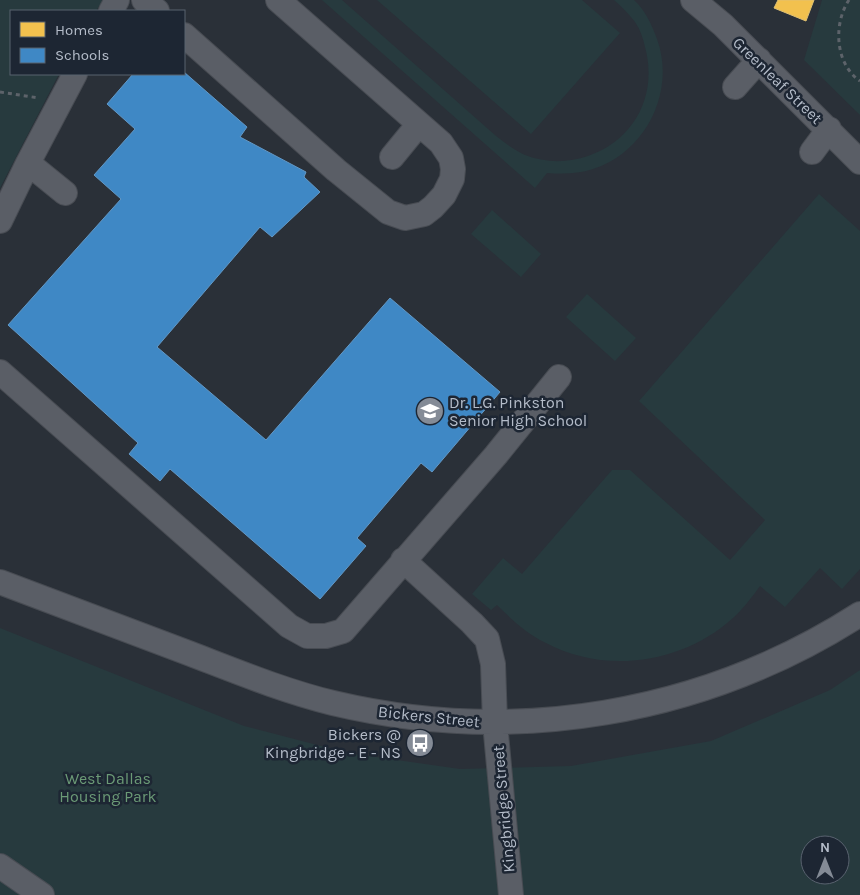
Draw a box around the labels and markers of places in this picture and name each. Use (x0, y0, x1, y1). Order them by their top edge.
place label: Dr. L.G. Pinkston Senior High School (449, 393, 587, 430)
school or university icon: Dr. L.G. Pinkston Senior High School (415, 396, 445, 426)
place label: Bickers @ Kingbridge - E - NS (265, 725, 401, 762)
bus stop icon: Bickers @ Kingbridge - E - NS (405, 728, 435, 758)

